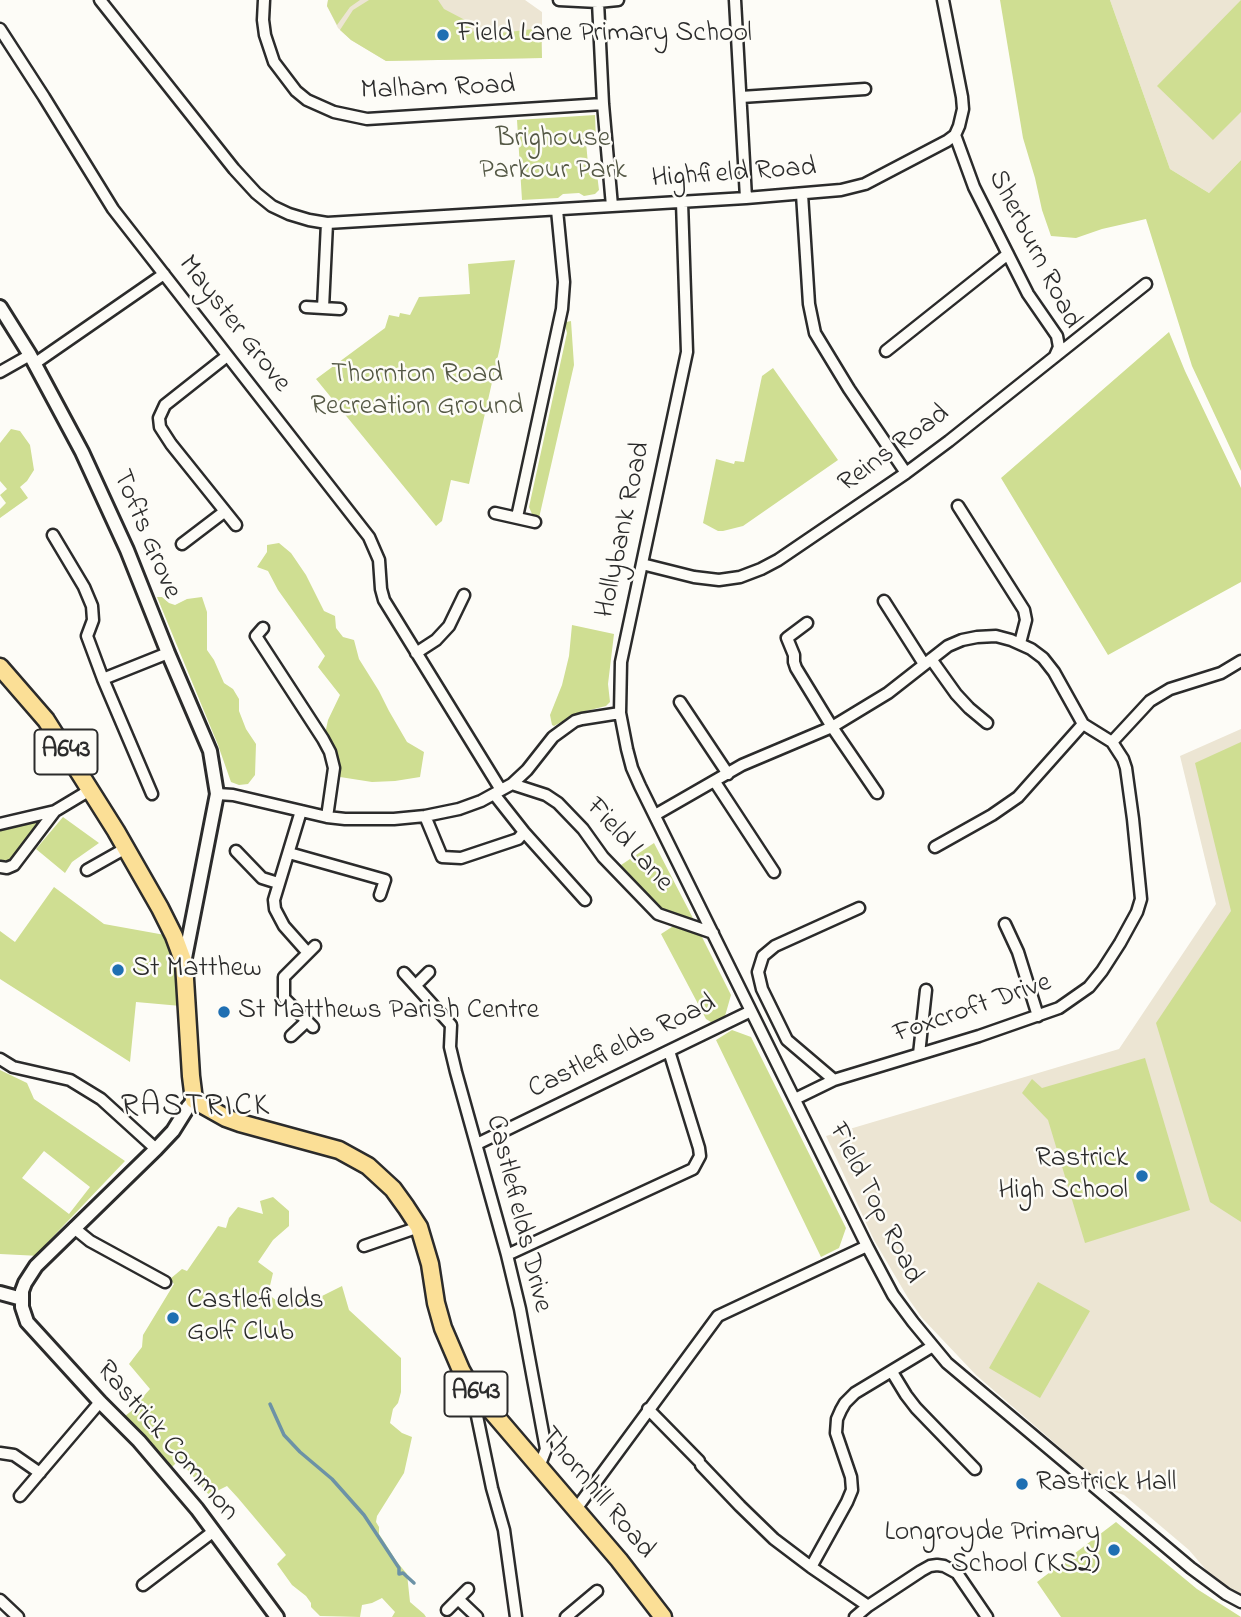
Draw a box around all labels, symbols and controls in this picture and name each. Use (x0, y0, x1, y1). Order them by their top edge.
place label: Field Lane Primary School (457, 18, 752, 52)
marker: Field Lane Primary School (435, 27, 451, 43)
street label: Malham Road (360, 71, 516, 109)
park label: Brighouse Parkour Park (479, 123, 627, 189)
street label: Highfield Road (651, 152, 817, 198)
street label: Sherburn Road (979, 165, 1087, 335)
street label: Mayster Grove (169, 250, 297, 400)
park label: Thornton Road Recreation Ground (311, 359, 523, 425)
street label: Reins Road (833, 398, 957, 502)
street label: Hollybank Road (590, 439, 660, 621)
street label: Tofts Grove (103, 465, 187, 605)
road number: A643 (34, 730, 98, 774)
street label: Field Lane (577, 792, 679, 900)
place label: St Matthew (132, 953, 262, 987)
marker: St Matthew (110, 962, 126, 978)
street label: Foxcroft Drive (890, 967, 1056, 1053)
street label: Castlefields Road (524, 988, 722, 1108)
place label: St Matthews Parish Centre (238, 995, 539, 1029)
marker: St Matthews Parish Centre (216, 1004, 232, 1020)
district label: RASTRICK (122, 1090, 270, 1128)
street label: Castlefields Drive (476, 1112, 558, 1316)
street label: Field Top Road (819, 1118, 929, 1290)
place label: Rastrick High School (998, 1143, 1128, 1209)
marker: Rastrick High School (1134, 1168, 1150, 1184)
place label: Castlefields Golf Club (187, 1285, 324, 1351)
marker: Castlefields Golf Club (165, 1310, 181, 1326)
street label: Rastrick Common (87, 1355, 245, 1529)
road number: A643 (444, 1372, 508, 1416)
street label: Thornhill Road (531, 1421, 661, 1567)
place label: Rastrick Hall (1036, 1467, 1176, 1501)
marker: Rastrick Hall (1014, 1476, 1030, 1492)
place label: Longroyde Primary School (KS2) (884, 1517, 1100, 1583)
marker: Longroyde Primary School (KS2) (1106, 1542, 1122, 1558)

